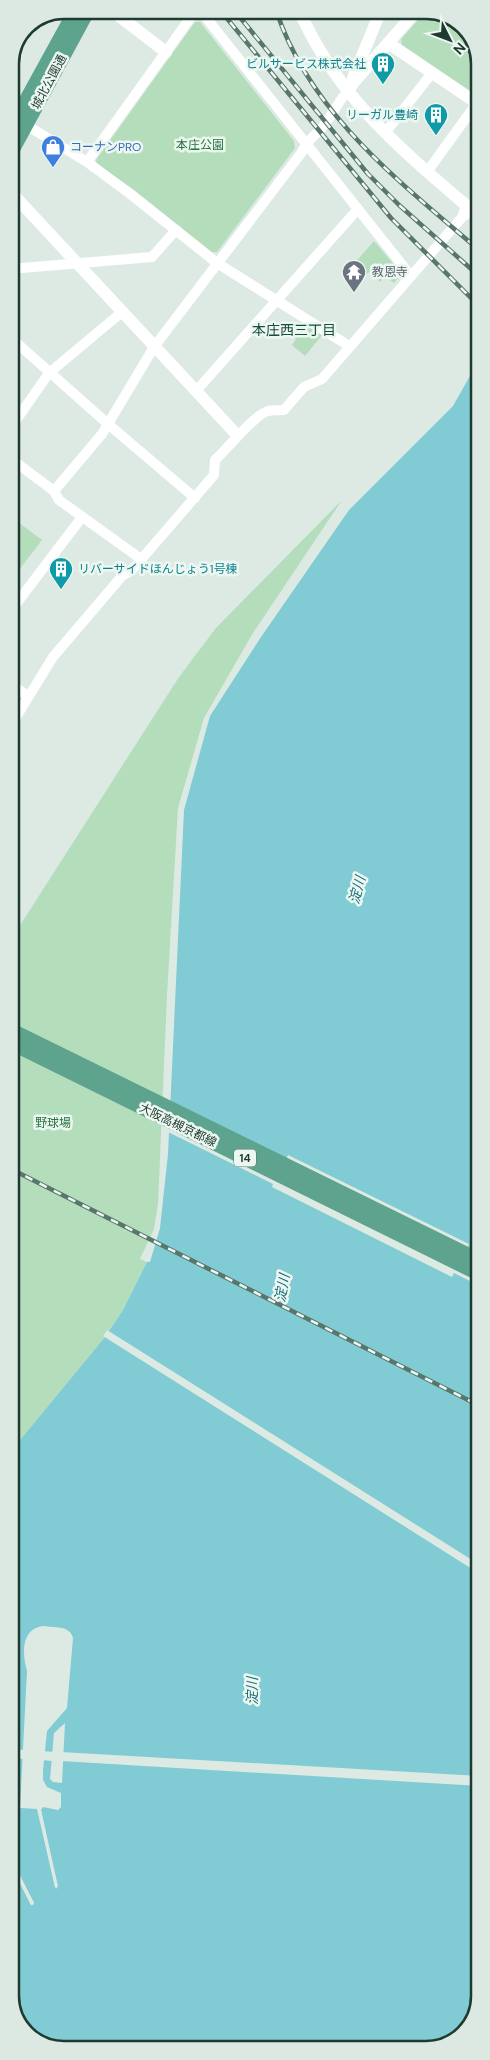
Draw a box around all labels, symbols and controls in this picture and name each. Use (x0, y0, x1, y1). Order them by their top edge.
north arrow (425, 15, 475, 65)
text: N (450, 39, 470, 59)
building icon: ビルサービス株式会社 (370, 51, 396, 85)
street label: 城北公園通 (28, 52, 70, 112)
place label: ビルサービス株式会社 (246, 56, 366, 72)
building icon: リーガル豊崎 (423, 102, 449, 136)
place label: リーガル豊崎 (346, 107, 418, 123)
shop icon: コーナンPRO (40, 134, 66, 168)
park label: 本庄公園 (176, 137, 224, 153)
place label: コーナンPRO (70, 139, 141, 155)
temple icon: 教恩寺 (341, 259, 367, 293)
place label: 教恩寺 (372, 264, 408, 280)
district label: 本庄西三丁目 (252, 321, 336, 339)
building icon: リバーサイドほんじょう1号棟 (48, 556, 74, 590)
place label: リバーサイドほんじょう1号棟 (78, 561, 238, 577)
water label: 淀川 (345, 872, 370, 906)
street label: 大阪高槻京都線 (137, 1099, 219, 1151)
park label: 野球場 (35, 1115, 71, 1131)
road number: 14 (234, 1150, 256, 1166)
water label: 淀川 (271, 1271, 294, 1303)
water label: 淀川 (243, 1675, 261, 1705)

